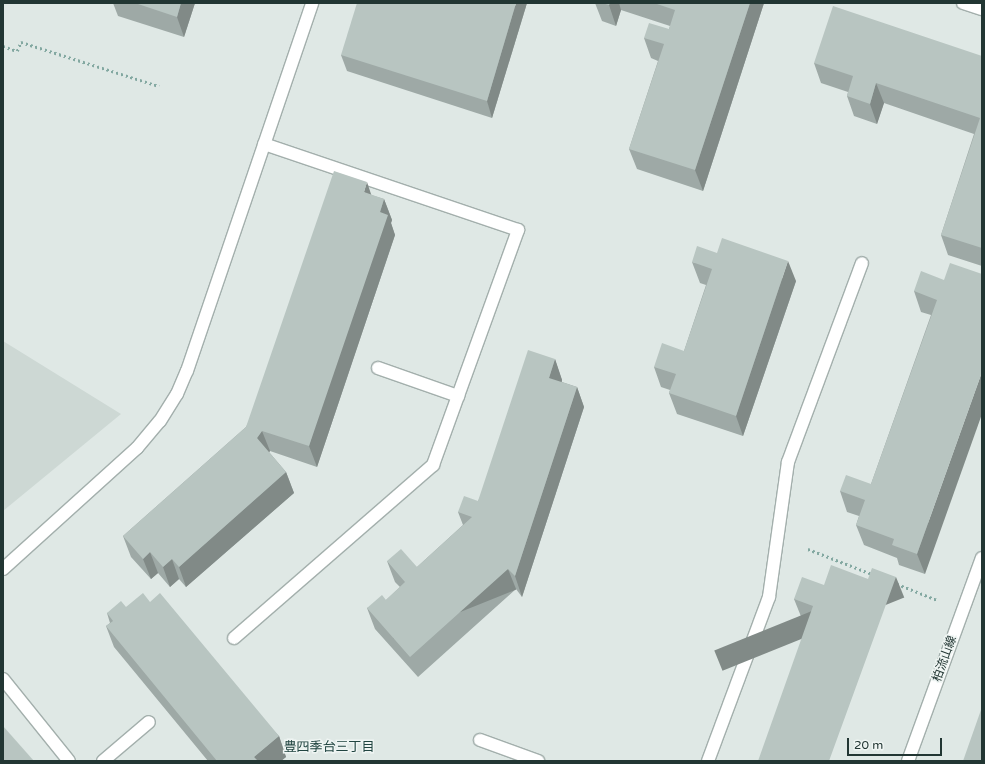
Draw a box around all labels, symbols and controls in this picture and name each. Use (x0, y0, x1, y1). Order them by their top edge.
street label: 柏流山線 (930, 634, 960, 684)
scale bar (849, 730, 944, 756)
text: 20 m (854, 738, 883, 752)
district label: 豊四季台三丁目 (284, 739, 374, 755)

